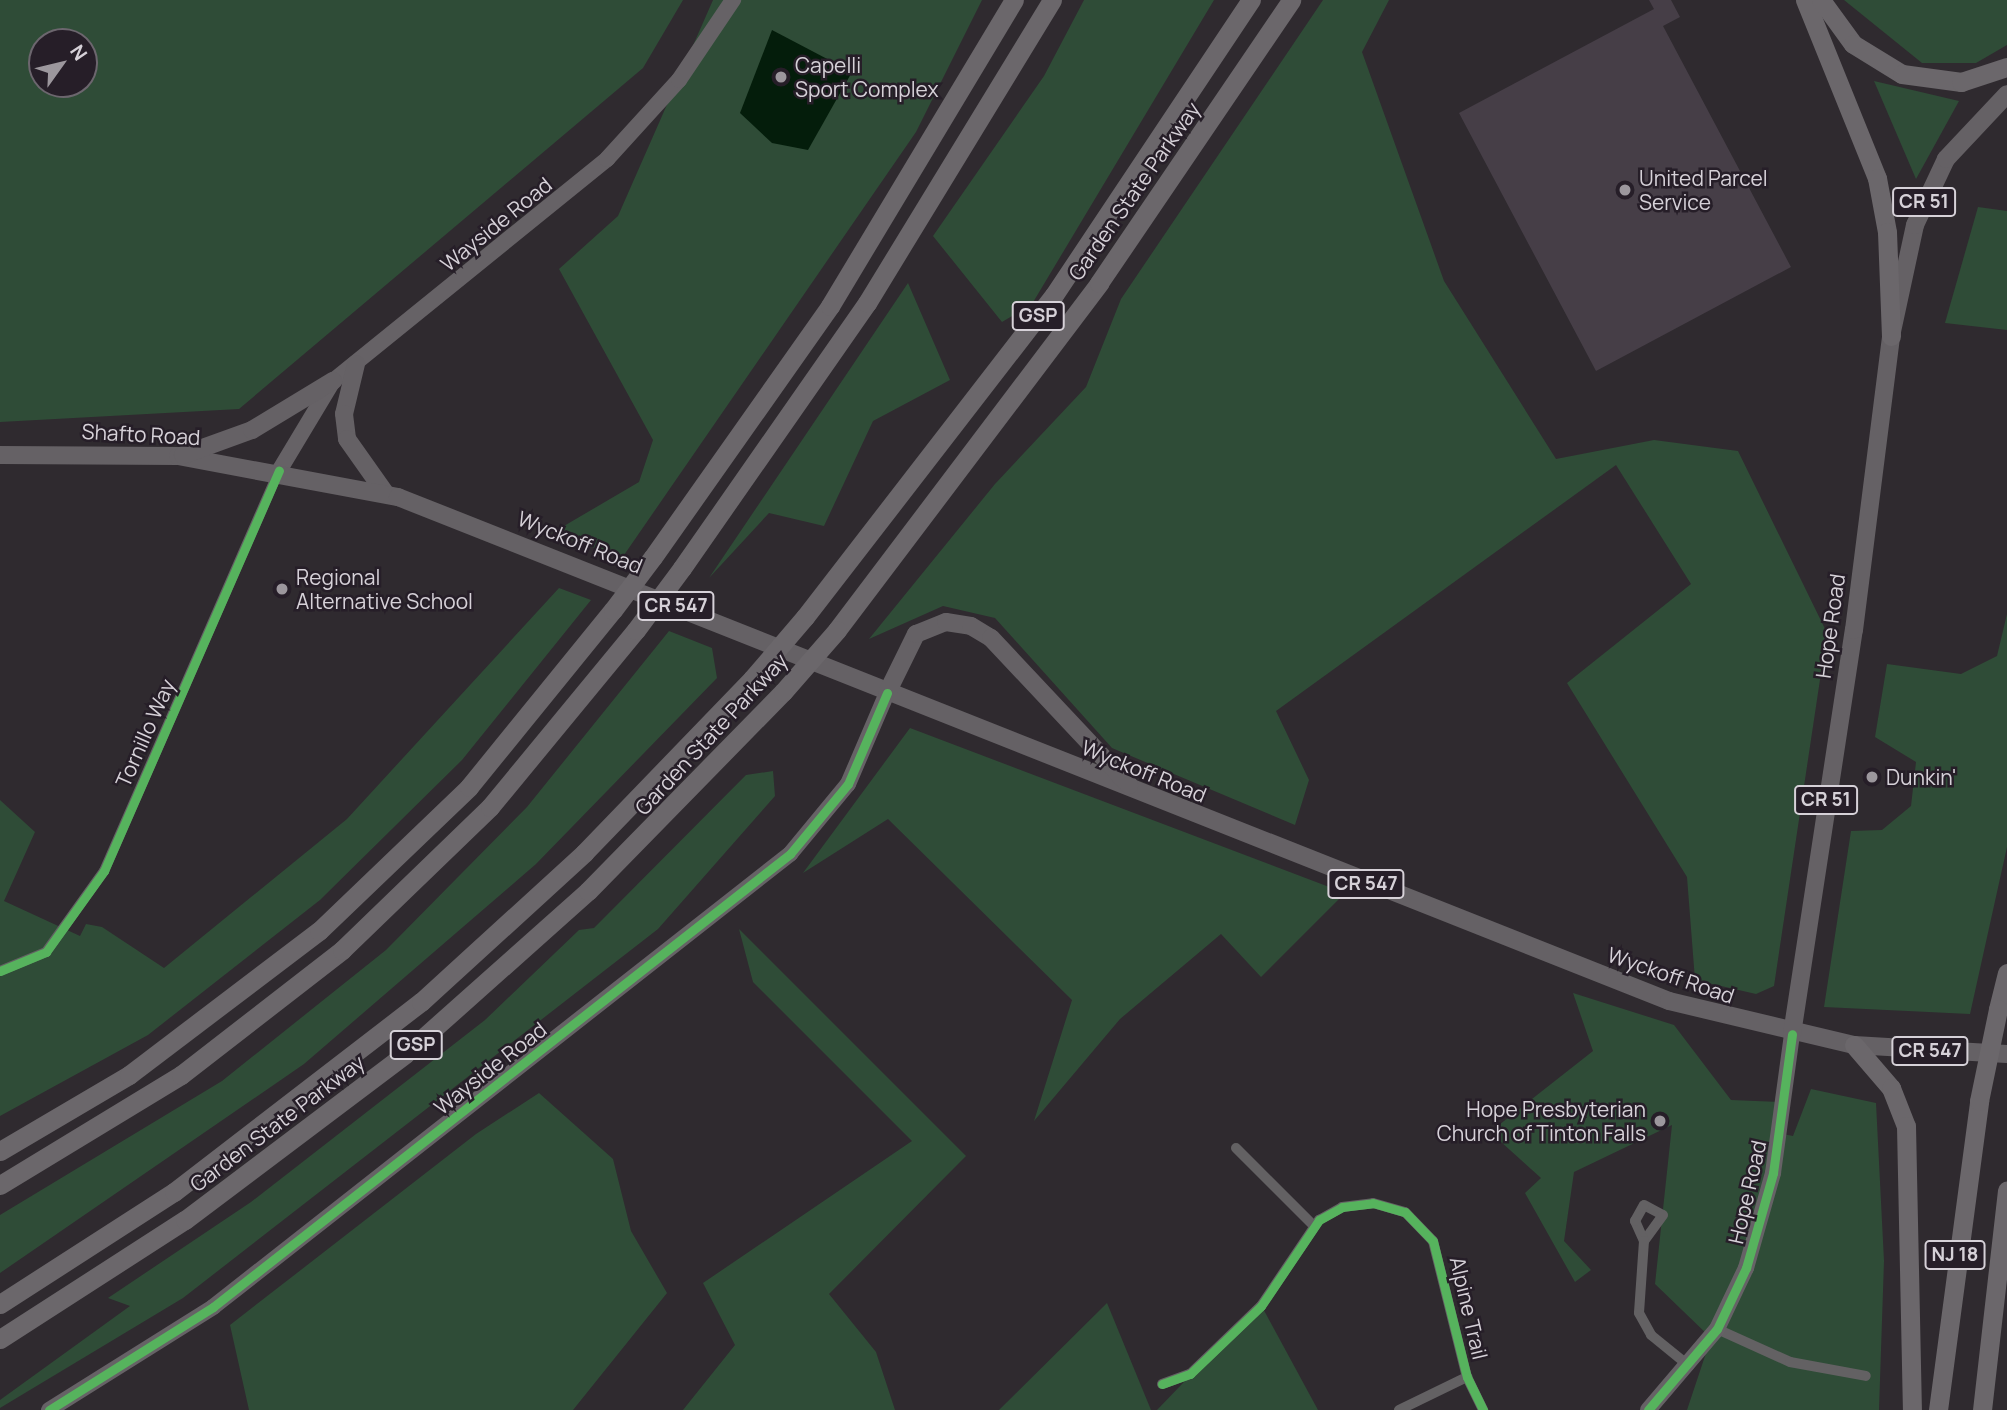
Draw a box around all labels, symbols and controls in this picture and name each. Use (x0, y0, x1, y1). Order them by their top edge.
north arrow (28, 28, 98, 98)
text: N (64, 39, 93, 65)
place label: Capelli Sport Complex (795, 52, 938, 102)
marker: Capelli Sport Complex (773, 69, 789, 85)
street label: Garden State Parkway (1063, 97, 1205, 285)
place label: United Parcel Service (1639, 165, 1768, 215)
street label: Wayside Road (435, 172, 557, 276)
marker: United Parcel Service (1617, 182, 1633, 198)
road number: CR 51 (1891, 186, 1957, 218)
road number: GSP (1010, 300, 1066, 332)
street label: Shafto Road (81, 418, 201, 450)
street label: Wyckoff Road (514, 506, 646, 578)
place label: Regional Alternative School (296, 564, 473, 614)
street label: Hope Road (1810, 572, 1850, 680)
marker: Regional Alternative School (274, 581, 290, 597)
road number: CR 547 (636, 590, 716, 622)
street label: Garden State Parkway (630, 648, 792, 820)
street label: Tornillo Way (110, 675, 180, 791)
street label: Wyckoff Road (1078, 735, 1210, 807)
place label: Dunkin' (1886, 764, 1956, 790)
marker: Dunkin' (1864, 769, 1880, 785)
road number: CR 51 (1793, 785, 1859, 816)
road number: CR 547 (1326, 869, 1406, 900)
street label: Wyckoff Road (1604, 942, 1738, 1008)
street label: Wayside Road (429, 1016, 551, 1120)
road number: GSP (388, 1030, 444, 1060)
road number: CR 547 (1890, 1036, 1970, 1066)
street label: Garden State Parkway (185, 1049, 369, 1197)
place label: Hope Presbyterian Church of Tinton Falls (1437, 1096, 1646, 1146)
marker: Hope Presbyterian Church of Tinton Falls (1652, 1113, 1668, 1129)
street label: Hope Road (1723, 1138, 1771, 1246)
road number: NJ 18 (1924, 1240, 1986, 1270)
street label: Alpine Trail (1445, 1254, 1493, 1362)

